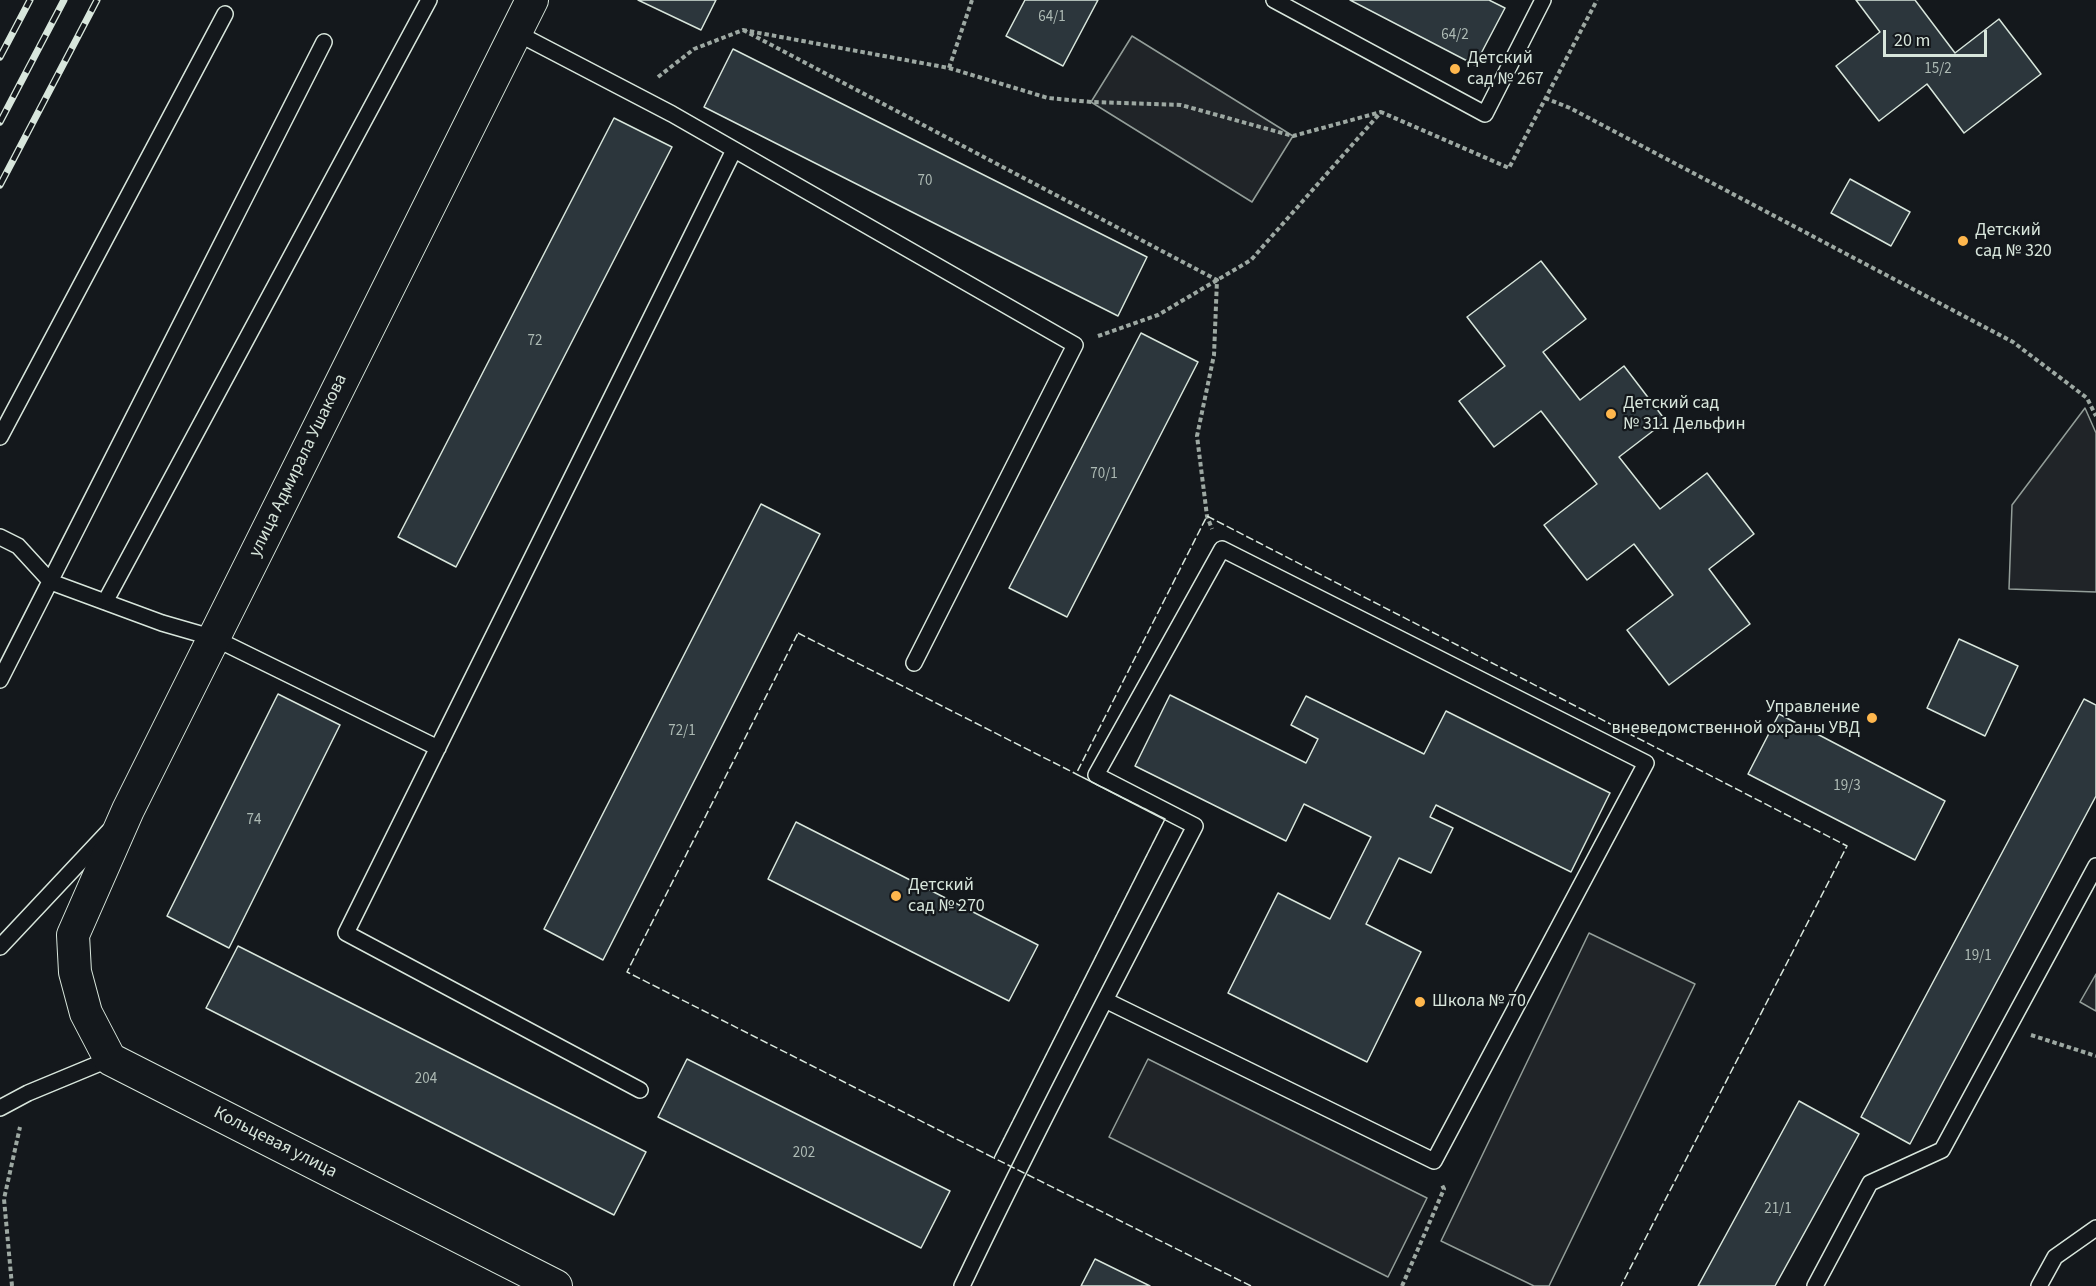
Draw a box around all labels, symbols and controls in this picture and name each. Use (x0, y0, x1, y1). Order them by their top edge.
house number: 64/1 (1038, 9, 1066, 27)
scale bar (1886, 18, 1990, 56)
house number: 64/2 (1441, 27, 1469, 45)
text: 20 m (1894, 28, 1930, 53)
place label: Детский сад № 267 (1467, 48, 1544, 90)
house number: 15/2 (1924, 61, 1952, 79)
marker: Детский сад № 267 (1448, 62, 1462, 76)
house number: 70 (918, 173, 932, 191)
place label: Детский сад № 320 (1975, 220, 2052, 262)
marker: Детский сад № 320 (1956, 234, 1970, 248)
house number: 72 (528, 333, 542, 351)
street label: улица Адмирала Ушакова (245, 371, 353, 561)
place label: Детский сад № 311 Дельфин (1623, 393, 1746, 436)
marker: Детский сад № 311 Дельфин (1604, 407, 1618, 421)
house number: 70/1 (1090, 466, 1118, 484)
place label: Управление вневедомственной охраны УВД (1611, 697, 1860, 740)
marker: Управление вневедомственной охраны УВД (1865, 711, 1879, 725)
house number: 72/1 (668, 723, 696, 741)
house number: 19/3 (1833, 778, 1861, 796)
house number: 74 (247, 812, 261, 830)
place label: Детский сад № 270 (908, 875, 985, 918)
marker: Детский сад № 270 (889, 889, 903, 903)
house number: 19/1 (1964, 948, 1992, 966)
place label: Школа № 70 (1432, 991, 1526, 1013)
marker: Школа № 70 (1413, 995, 1427, 1009)
house number: 204 (415, 1071, 437, 1089)
street label: Кольцевая улица (210, 1103, 340, 1183)
house number: 202 (793, 1145, 815, 1163)
house number: 21/1 (1764, 1201, 1792, 1219)

